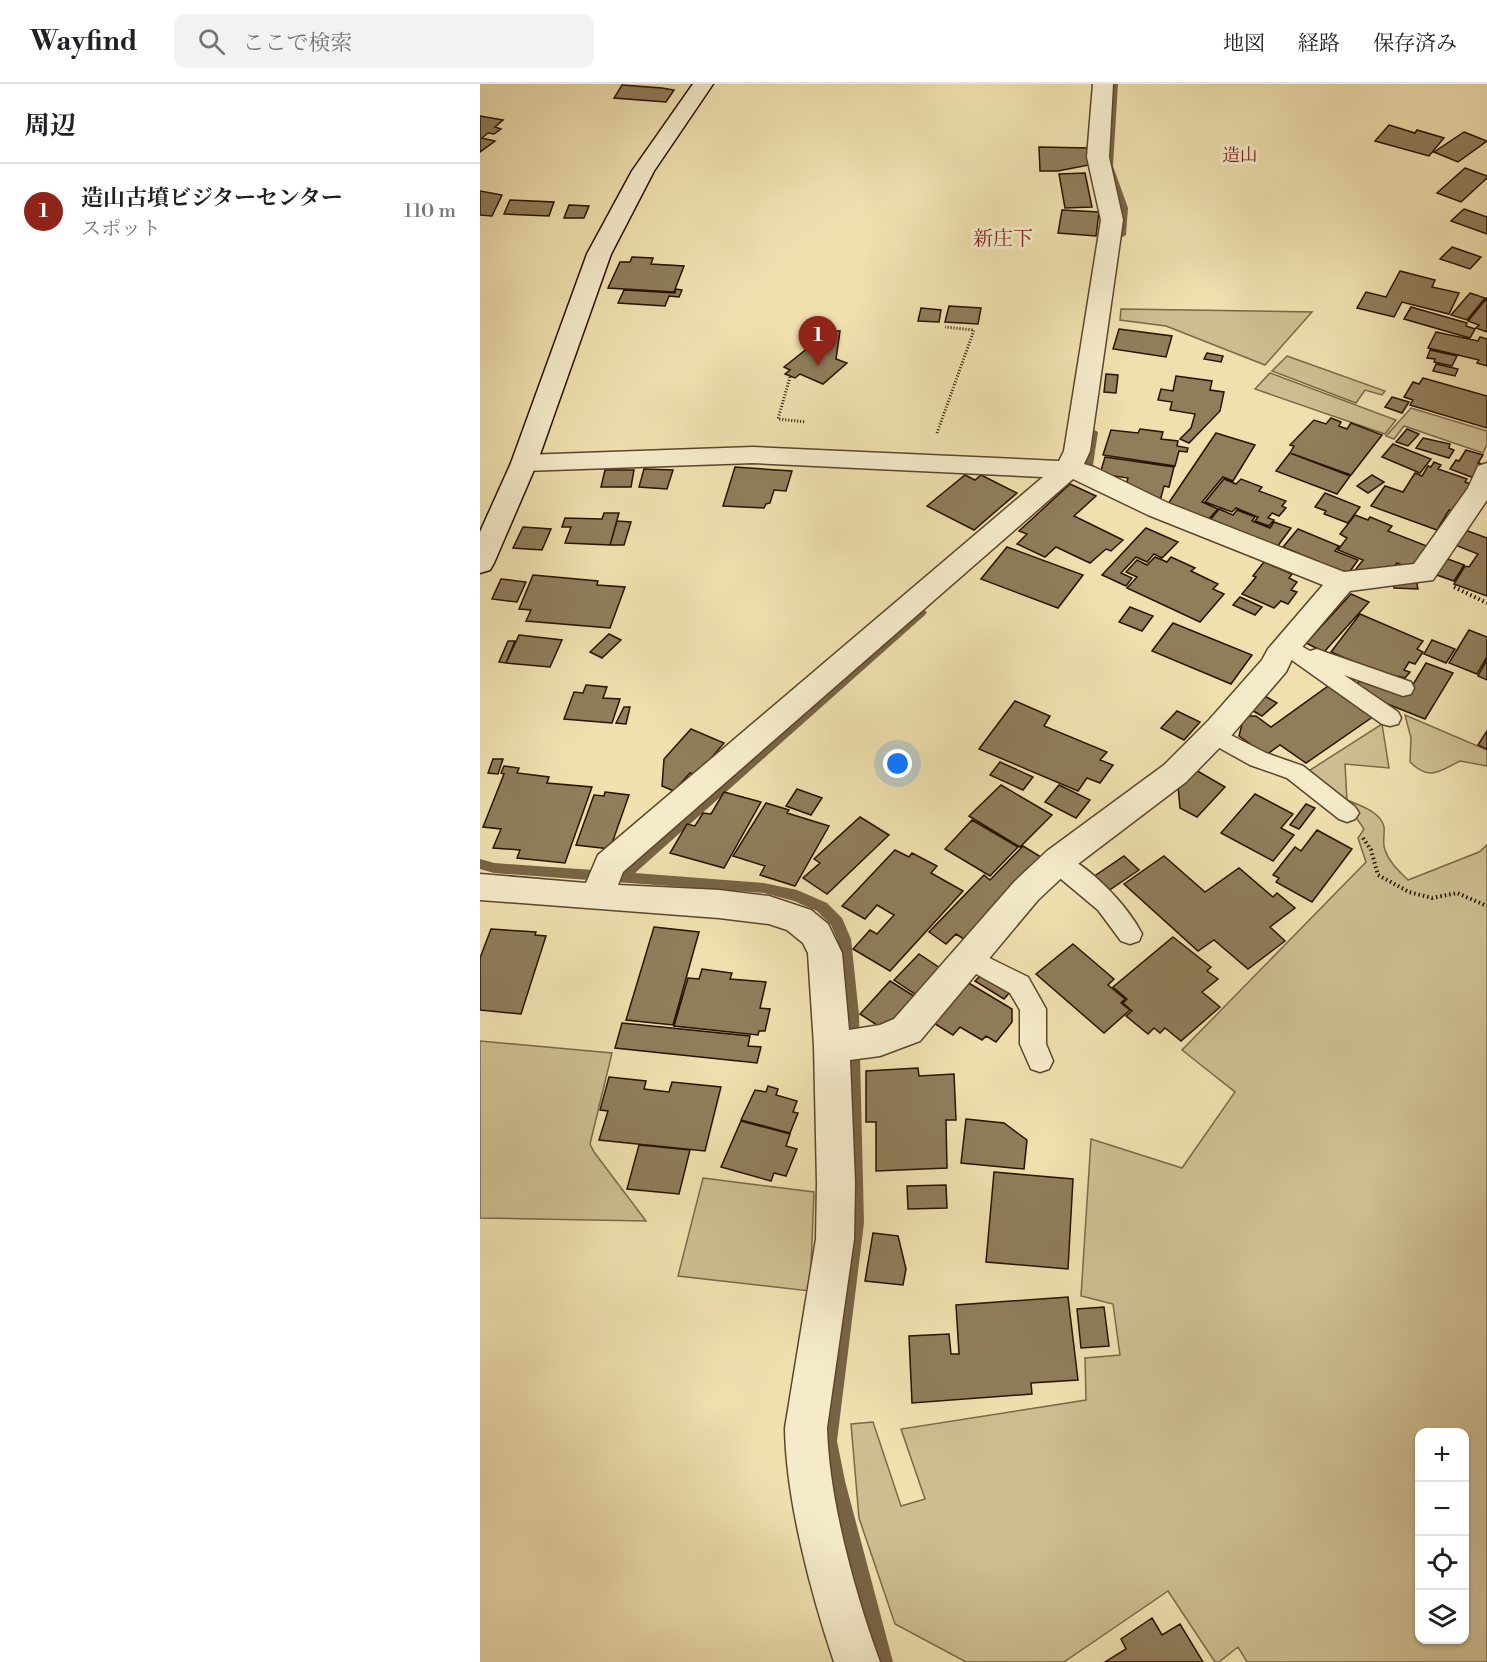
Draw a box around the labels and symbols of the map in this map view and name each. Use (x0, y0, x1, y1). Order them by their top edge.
district label: 造山 (1222, 144, 1258, 167)
district label: 新庄下 (973, 227, 1033, 252)
pin: 1 (798, 316, 838, 366)
your location (883, 749, 912, 778)

